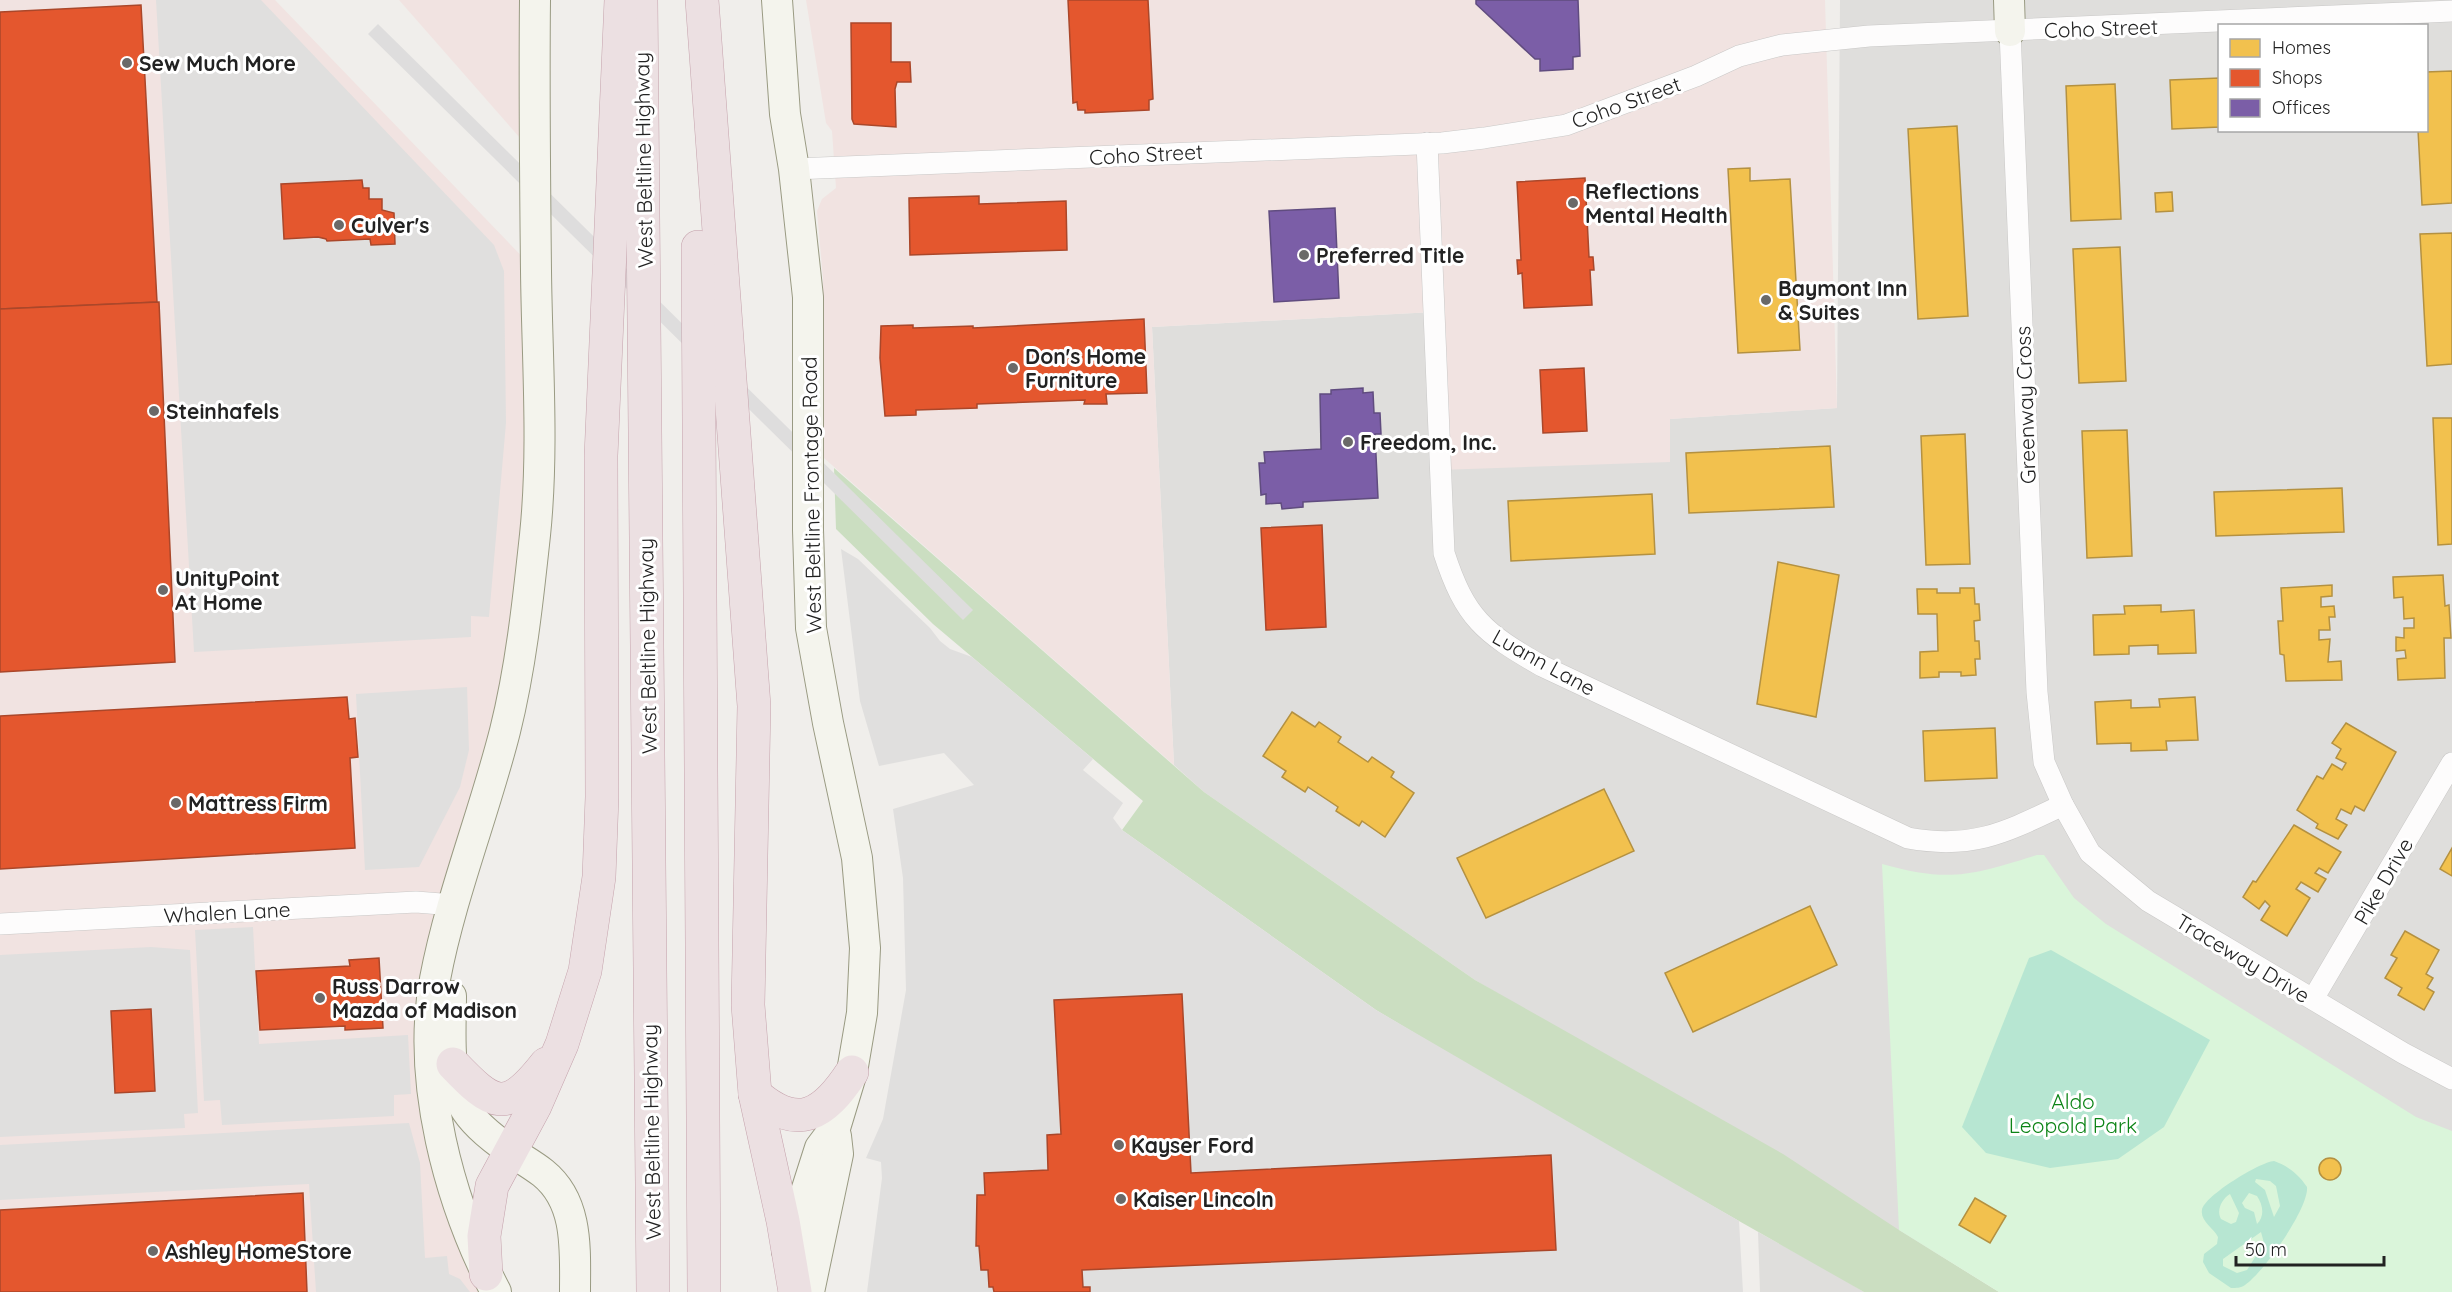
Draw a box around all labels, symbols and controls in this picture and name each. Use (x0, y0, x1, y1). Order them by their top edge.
street label: Coho Street (2044, 13, 2158, 43)
legend (2218, 24, 2428, 132)
text: Homes (2272, 36, 2331, 59)
place label: Sew Much More (139, 50, 296, 76)
street label: West Beltline Highway (628, 52, 658, 268)
marker: Sew Much More (120, 56, 134, 70)
text: Shops (2272, 66, 2323, 89)
street label: Coho Street (1568, 70, 1684, 134)
text: Offices (2272, 96, 2331, 119)
street label: Coho Street (1088, 138, 1204, 170)
place label: Reflections Mental Health (1585, 178, 1728, 228)
marker: Reflections Mental Health (1566, 196, 1580, 210)
place label: Culver's (351, 212, 429, 238)
marker: Culver's (332, 218, 346, 232)
place label: Preferred Title (1316, 242, 1464, 268)
marker: Preferred Title (1297, 248, 1311, 262)
place label: Baymont Inn & Suites (1778, 275, 1908, 325)
marker: Baymont Inn & Suites (1759, 293, 1773, 307)
street label: Greenway Cross (2009, 326, 2041, 484)
place label: Don's Home Furniture (1025, 343, 1146, 393)
street label: West Beltline Frontage Road (796, 356, 826, 634)
marker: Don's Home Furniture (1006, 361, 1020, 375)
place label: Steinhafels (166, 398, 279, 424)
marker: Steinhafels (147, 404, 161, 418)
place label: Freedom, Inc. (1360, 429, 1497, 455)
marker: Freedom, Inc. (1341, 435, 1355, 449)
street label: West Beltline Highway (632, 538, 662, 754)
place label: UnityPoint At Home (175, 565, 280, 615)
marker: UnityPoint At Home (156, 583, 170, 597)
street label: Luann Lane (1488, 623, 1600, 701)
place label: Mattress Firm (188, 790, 328, 816)
marker: Mattress Firm (169, 796, 183, 810)
street label: Pike Drive (2348, 833, 2418, 929)
street label: Whalen Lane (163, 896, 291, 928)
street label: Traceway Drive (2171, 908, 2315, 1008)
place label: Russ Darrow Mazda of Madison (332, 973, 517, 1023)
marker: Russ Darrow Mazda of Madison (313, 991, 327, 1005)
street label: West Beltline Highway (636, 1024, 666, 1240)
park label: Aldo Leopold Park (2009, 1088, 2137, 1138)
place label: Kayser Ford (1131, 1132, 1254, 1158)
marker: Kayser Ford (1112, 1138, 1126, 1152)
place label: Kaiser Lincoln (1133, 1186, 1274, 1212)
marker: Kaiser Lincoln (1114, 1192, 1128, 1206)
scale bar (2236, 1229, 2384, 1267)
place label: Ashley HomeStore (165, 1238, 352, 1264)
text: 50 m (2245, 1238, 2287, 1261)
marker: Ashley HomeStore (146, 1244, 160, 1258)

